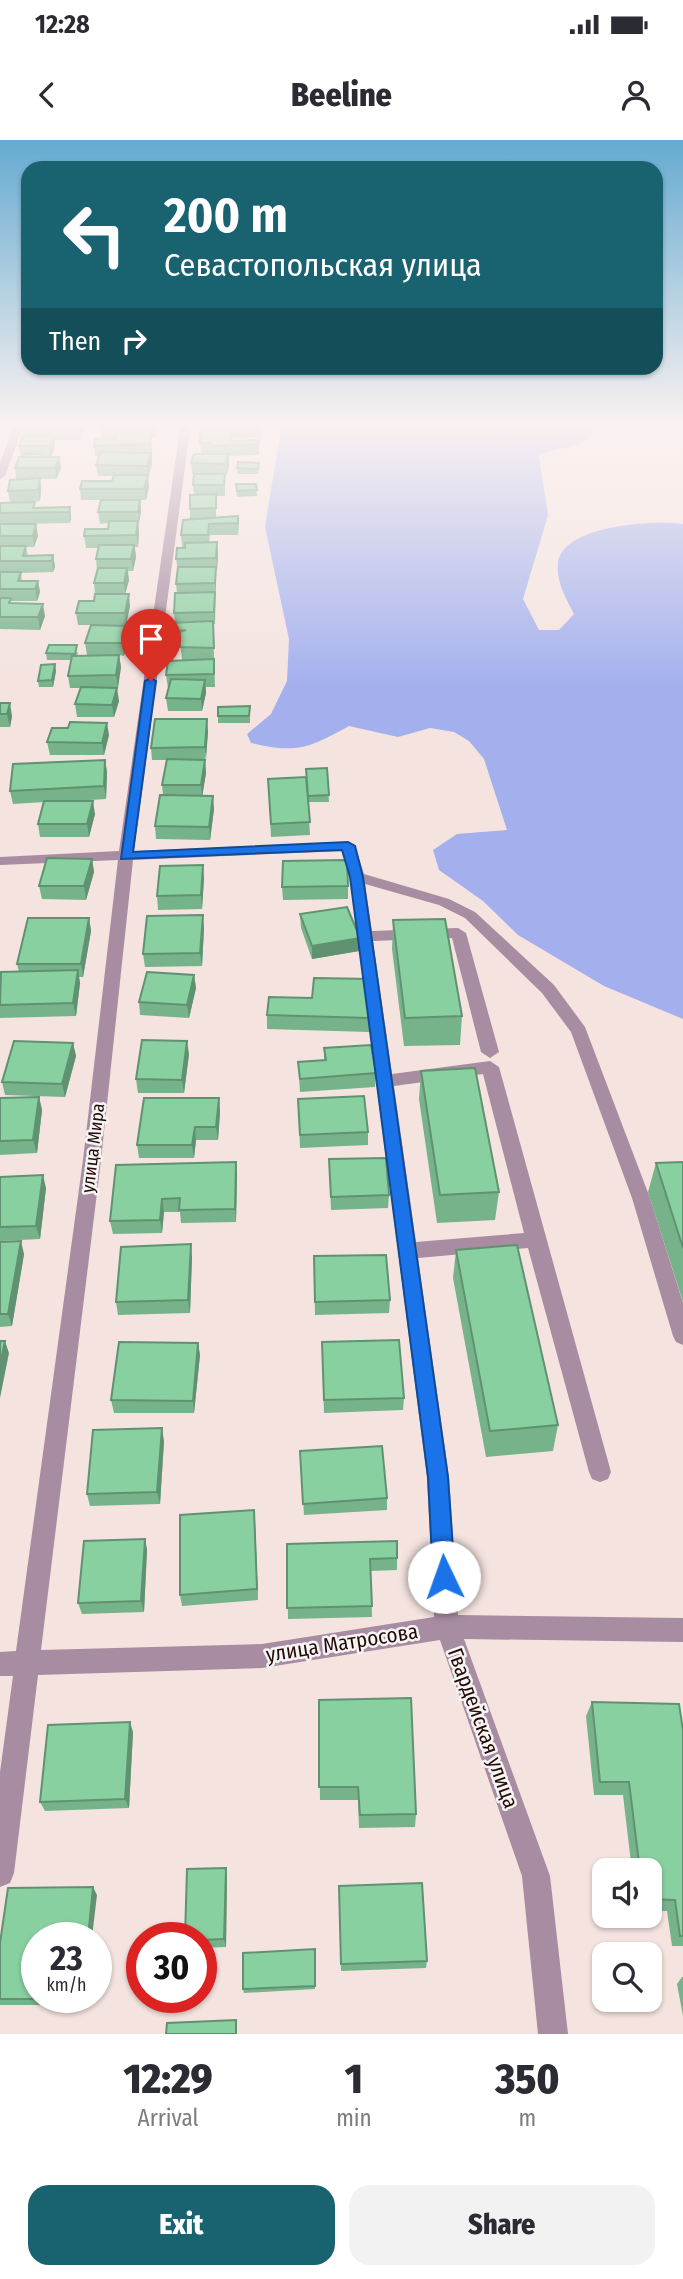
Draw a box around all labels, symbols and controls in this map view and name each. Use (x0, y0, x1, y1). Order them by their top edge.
text: 12:28 (35, 9, 90, 40)
icon: back (28, 76, 66, 114)
text: Beeline (291, 76, 392, 114)
icon: person (617, 76, 655, 114)
text: 200 m (164, 186, 288, 245)
icon: left (49, 189, 140, 280)
text: Севастопольская улица (164, 246, 482, 284)
icon: right (115, 322, 153, 360)
text: Then (49, 326, 101, 357)
pin (121, 609, 181, 681)
icon: arrive (132, 620, 170, 658)
street label: улица Мира (77, 1102, 109, 1194)
position arrow (407, 1540, 481, 1614)
street label: улица Матросова (264, 1618, 420, 1668)
street label: Гвардейская улица (442, 1644, 524, 1812)
map controls (592, 1858, 662, 2012)
button: sound (592, 1858, 662, 1928)
speed limit sign: 30 (126, 1922, 217, 2013)
text: 23 (50, 1937, 83, 1979)
button: search (592, 1942, 662, 2012)
text: km/h (46, 1974, 87, 1996)
text: 12:29 (123, 2054, 213, 2104)
text: 1 (345, 2054, 363, 2104)
text: 350 (495, 2054, 560, 2104)
text: Arrival (138, 2104, 199, 2132)
text: min (336, 2104, 372, 2132)
text: m (519, 2104, 536, 2132)
button: Exit (28, 2185, 335, 2265)
button: Share (349, 2185, 655, 2265)

